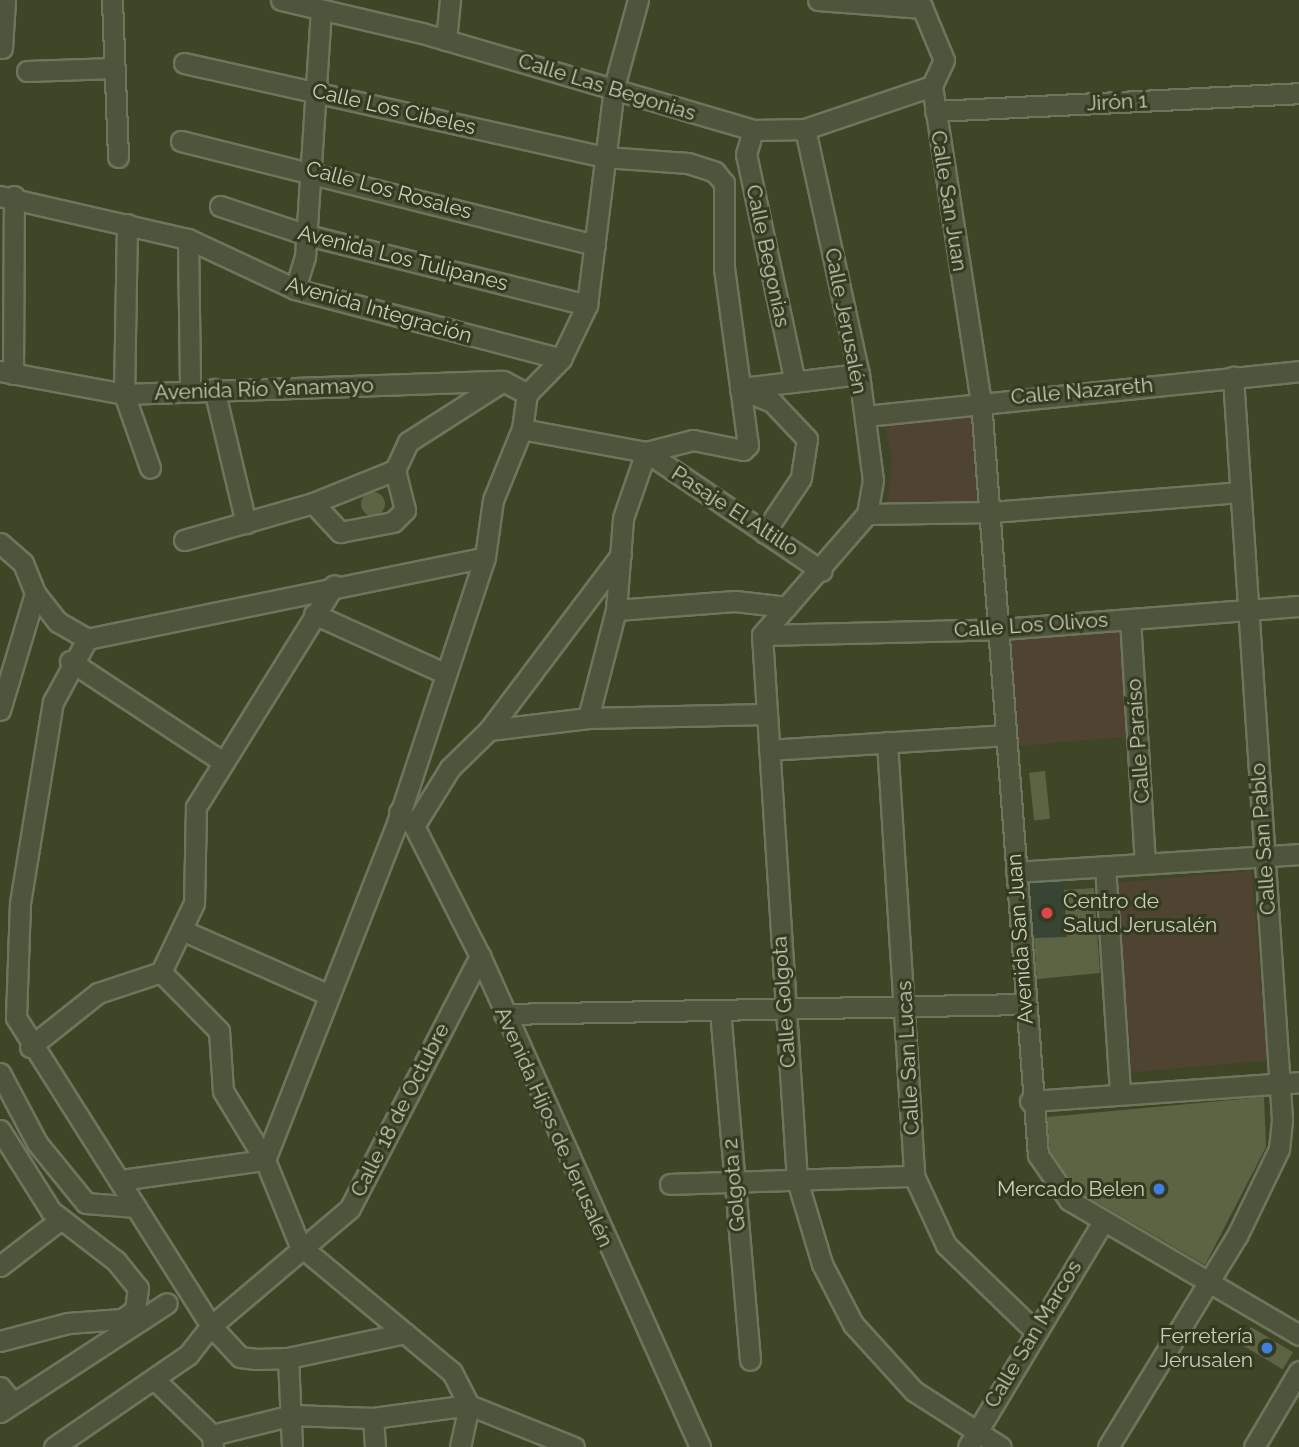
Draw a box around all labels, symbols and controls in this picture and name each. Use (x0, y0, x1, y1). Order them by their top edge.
street label: Calle Las Begonias (515, 48, 699, 126)
street label: Calle Los Cibeles (310, 78, 478, 140)
street label: Jirón 1 (1086, 88, 1148, 116)
street label: Calle San Juan (925, 128, 973, 274)
street label: Calle Los Rosales (303, 156, 475, 224)
street label: Calle Begonias (741, 182, 795, 330)
street label: Avenida Los Tulipanes (295, 220, 511, 296)
street label: Calle Jerusalén (819, 246, 873, 396)
street label: Avenida Integración (283, 271, 475, 349)
street label: Calle Nazareth (1010, 372, 1154, 410)
street label: Avenida Río Yanamayo (154, 373, 374, 405)
street label: Pasaje El Altillo (666, 460, 804, 562)
street label: Calle Los Olivos (953, 607, 1109, 643)
street label: Calle Paraíso (1121, 678, 1155, 804)
street label: Calle San Pablo (1245, 762, 1281, 916)
street label: Avenida San Juan (1001, 853, 1039, 1025)
place label: Centro de Salud Jerusalén (1063, 888, 1218, 938)
marker: Centro de Salud Jerusalén (1037, 903, 1057, 923)
street label: Calle Golgota (767, 935, 801, 1069)
street label: Calle San Lucas (891, 980, 925, 1136)
street label: Avenida Hijos de Jerusalén (489, 1003, 619, 1251)
street label: Calle 18 de Octubre (345, 1019, 455, 1201)
street label: Golgota 2 (717, 1137, 751, 1233)
place label: Mercado Belen (997, 1176, 1145, 1202)
marker: Mercado Belen (1151, 1181, 1167, 1197)
street label: Calle San Marcos (979, 1256, 1087, 1412)
place label: Ferretería Jerusalen (1159, 1323, 1253, 1373)
marker: Ferretería Jerusalen (1259, 1340, 1275, 1356)

